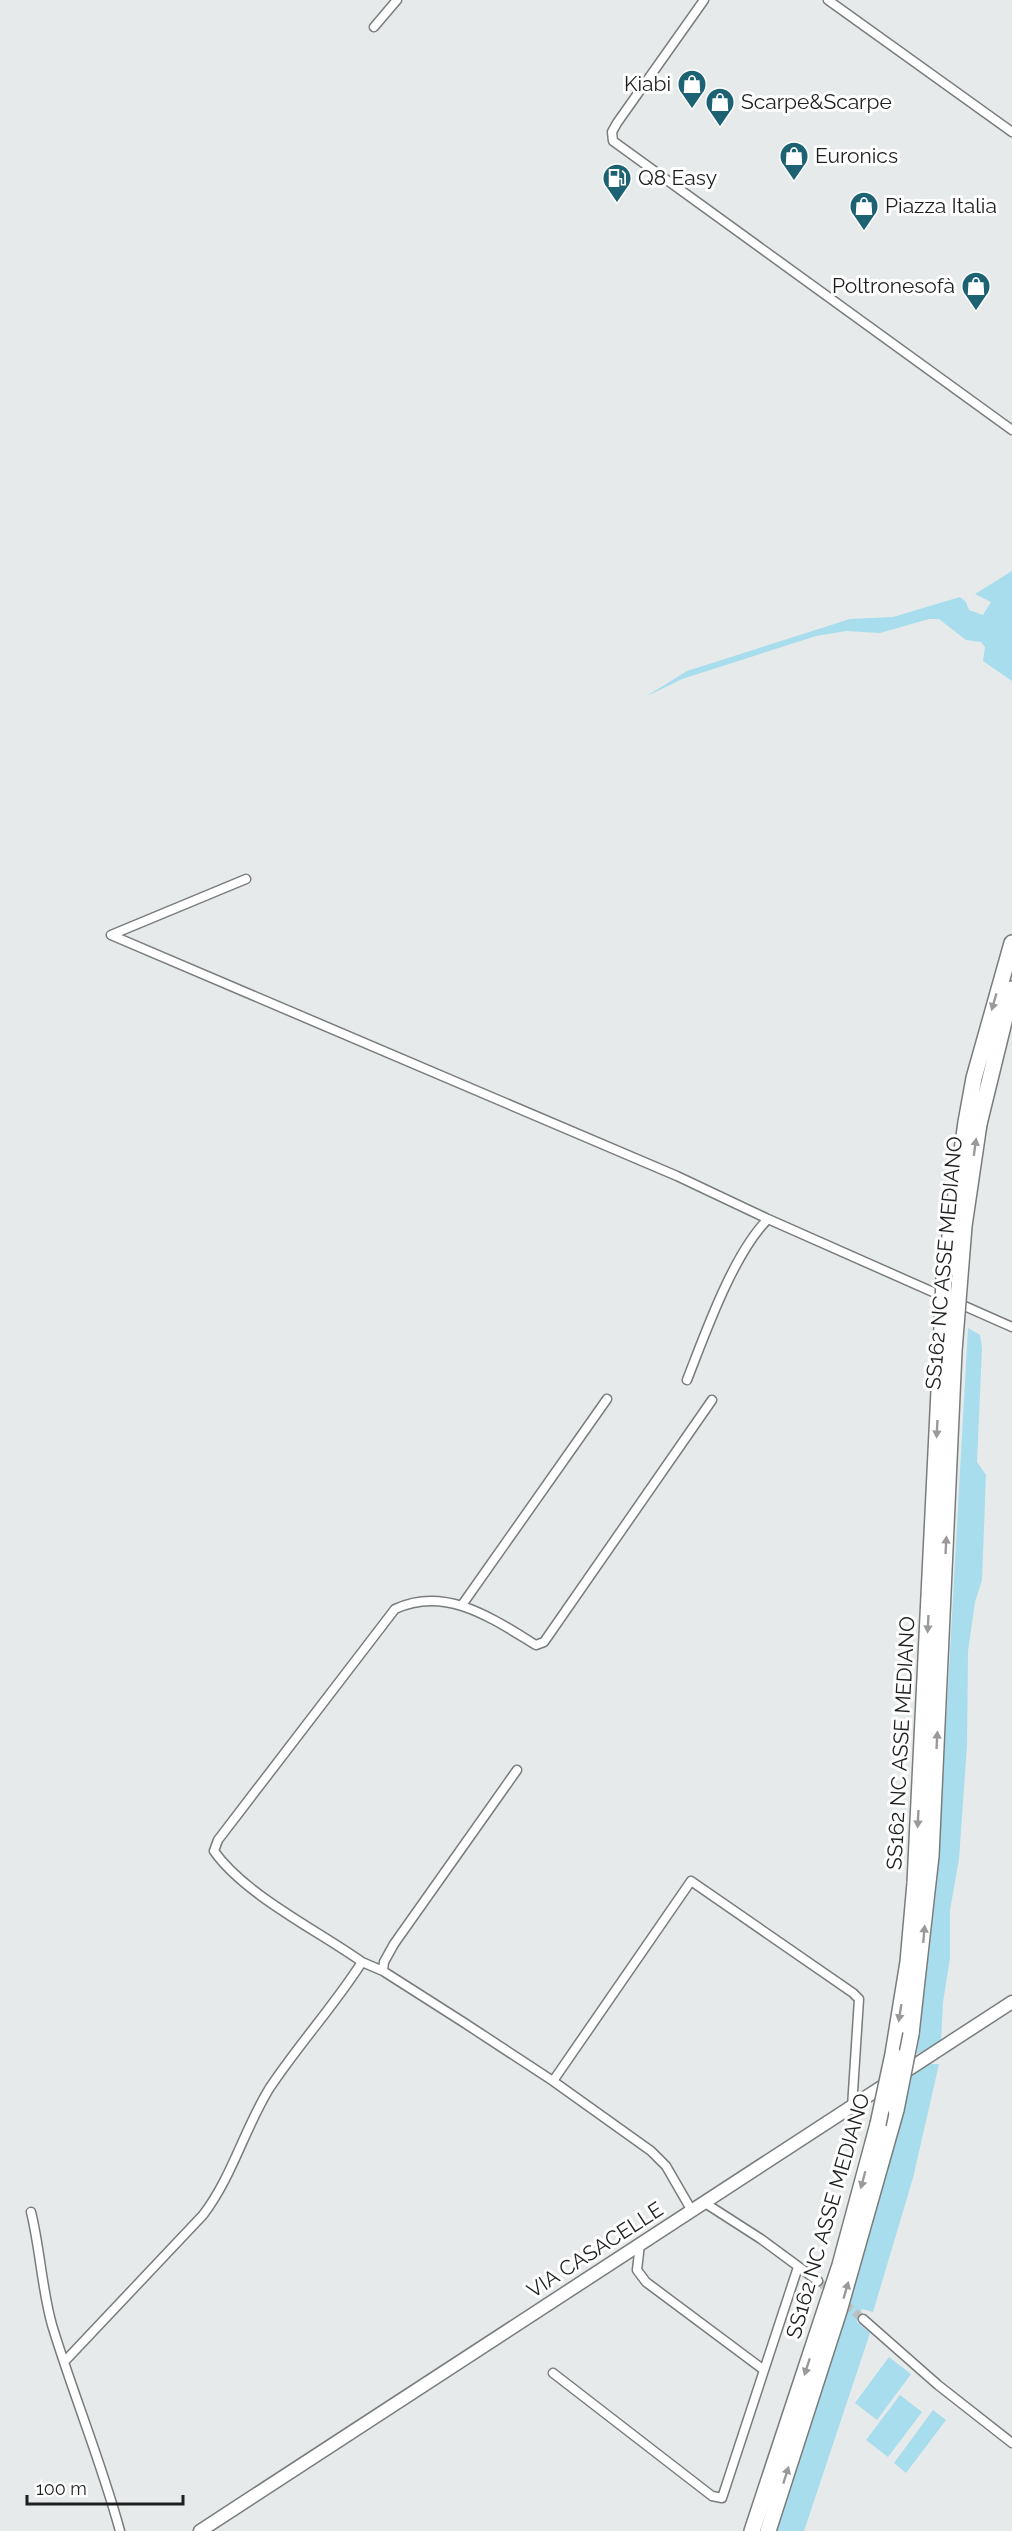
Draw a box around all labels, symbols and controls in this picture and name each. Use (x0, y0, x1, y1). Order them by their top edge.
shop icon: Kiabi (676, 68, 708, 110)
place label: Kiabi (624, 71, 671, 96)
shop icon: Scarpe&Scarpe (704, 86, 736, 128)
place label: Scarpe&Scarpe (741, 89, 892, 114)
shop icon: Euronics (778, 140, 810, 182)
place label: Euronics (815, 143, 898, 168)
fuel station icon: Q8 Easy (601, 162, 633, 204)
place label: Q8 Easy (638, 165, 717, 190)
shop icon: Piazza Italia (848, 190, 880, 232)
place label: Piazza Italia (885, 193, 997, 218)
shop icon: Poltronesofà (960, 270, 992, 312)
place label: Poltronesofà (832, 273, 955, 298)
one-way arrow (989, 993, 998, 1011)
street label: SS162 NC ASSE MEDIANO (920, 1135, 967, 1391)
one-way arrow (971, 1137, 980, 1156)
one-way arrow (933, 1420, 942, 1439)
one-way arrow (941, 1535, 950, 1554)
one-way arrow (923, 1614, 932, 1633)
street label: SS162 NC ASSE MEDIANO (881, 1615, 920, 1870)
one-way arrow (932, 1730, 941, 1749)
one-way arrow (914, 1809, 923, 1828)
one-way arrow (919, 1925, 929, 1944)
one-way arrow (895, 2003, 904, 2022)
street label: SS162 NC ASSE MEDIANO (780, 2090, 875, 2341)
one-way arrow (858, 2172, 867, 2190)
street label: VIA CASACELLE (522, 2196, 667, 2303)
one-way arrow (841, 2281, 851, 2299)
one-way arrow (801, 2358, 811, 2376)
one-way arrow (782, 2466, 791, 2484)
scale bar (27, 2468, 183, 2506)
text: 100 m (36, 2478, 87, 2499)

